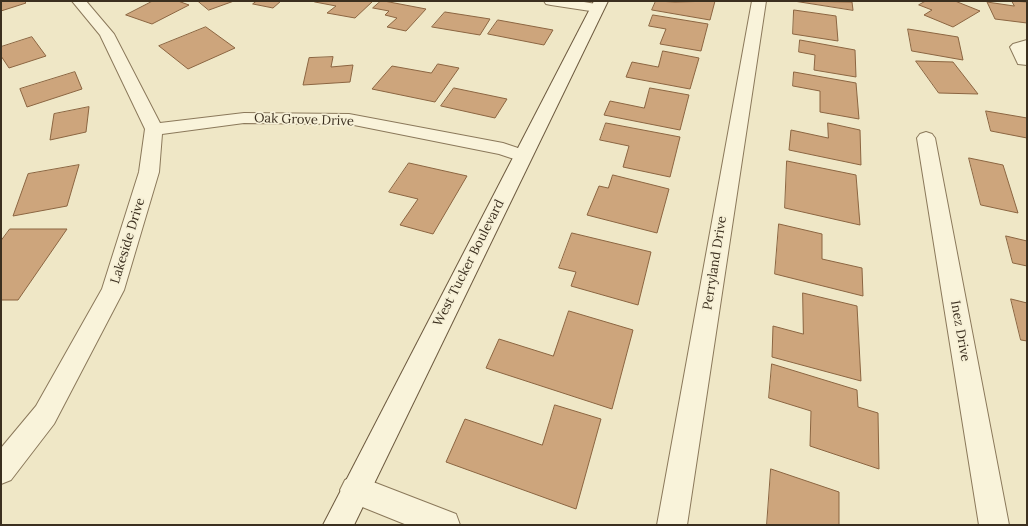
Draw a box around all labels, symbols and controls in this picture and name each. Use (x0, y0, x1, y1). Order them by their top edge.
street label: Oak Grove Drive (254, 110, 354, 130)
street label: Lakeside Drive (108, 196, 148, 286)
street label: West Tucker Boulevard (430, 197, 508, 329)
street label: Perryland Drive (700, 215, 730, 311)
street label: Inez Drive (947, 299, 973, 363)

